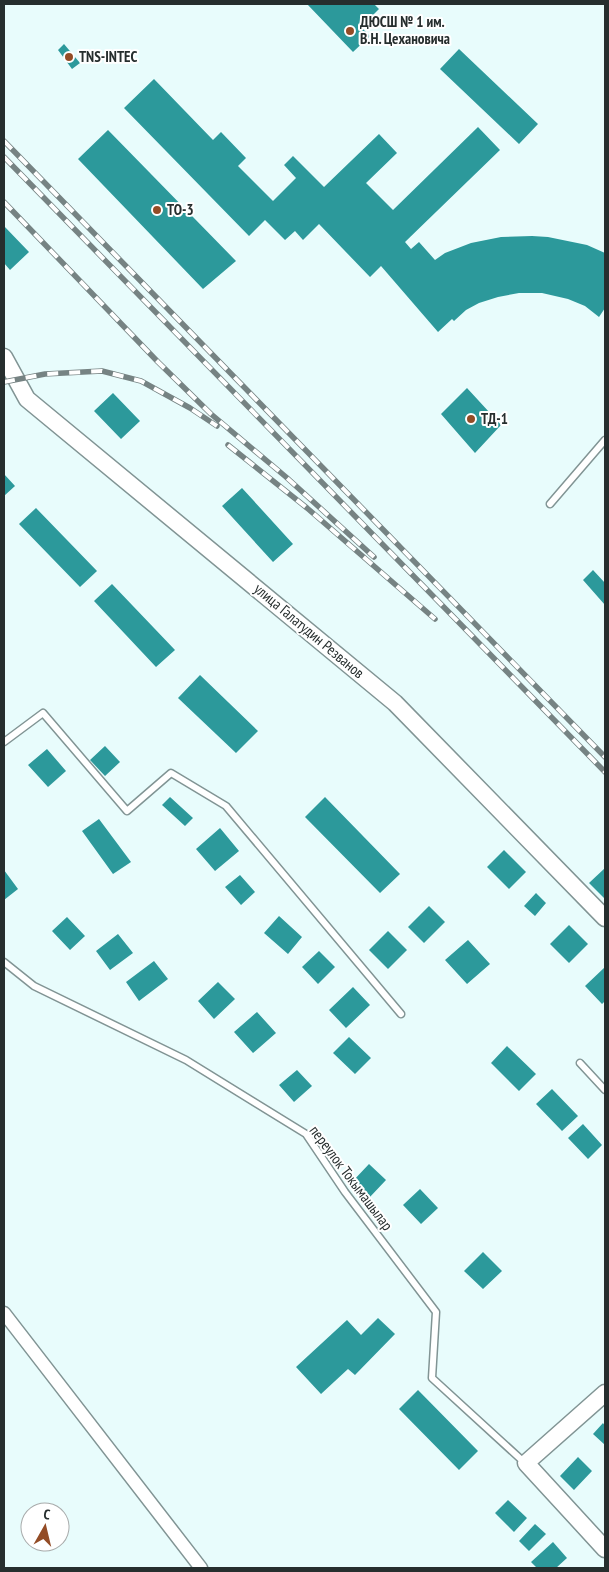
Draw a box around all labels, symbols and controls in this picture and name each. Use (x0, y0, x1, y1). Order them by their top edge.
place label: ДЮСШ № 1 им. В.Н. Цехановича (360, 12, 450, 48)
marker: ДЮСШ № 1 им. В.Н. Цехановича (344, 25, 356, 37)
place label: TNS-INTEC (79, 47, 137, 66)
marker: TNS-INTEC (63, 51, 75, 63)
place label: ТО-3 (167, 200, 194, 219)
marker: ТО-3 (151, 204, 163, 216)
place label: ТД-1 (481, 409, 508, 428)
marker: ТД-1 (465, 413, 477, 425)
street label: улица Галатудин Резванов (250, 579, 368, 682)
street label: переулок Токымашылар (306, 1121, 397, 1234)
north arrow (20, 1502, 70, 1552)
text: С (42, 1505, 52, 1524)

